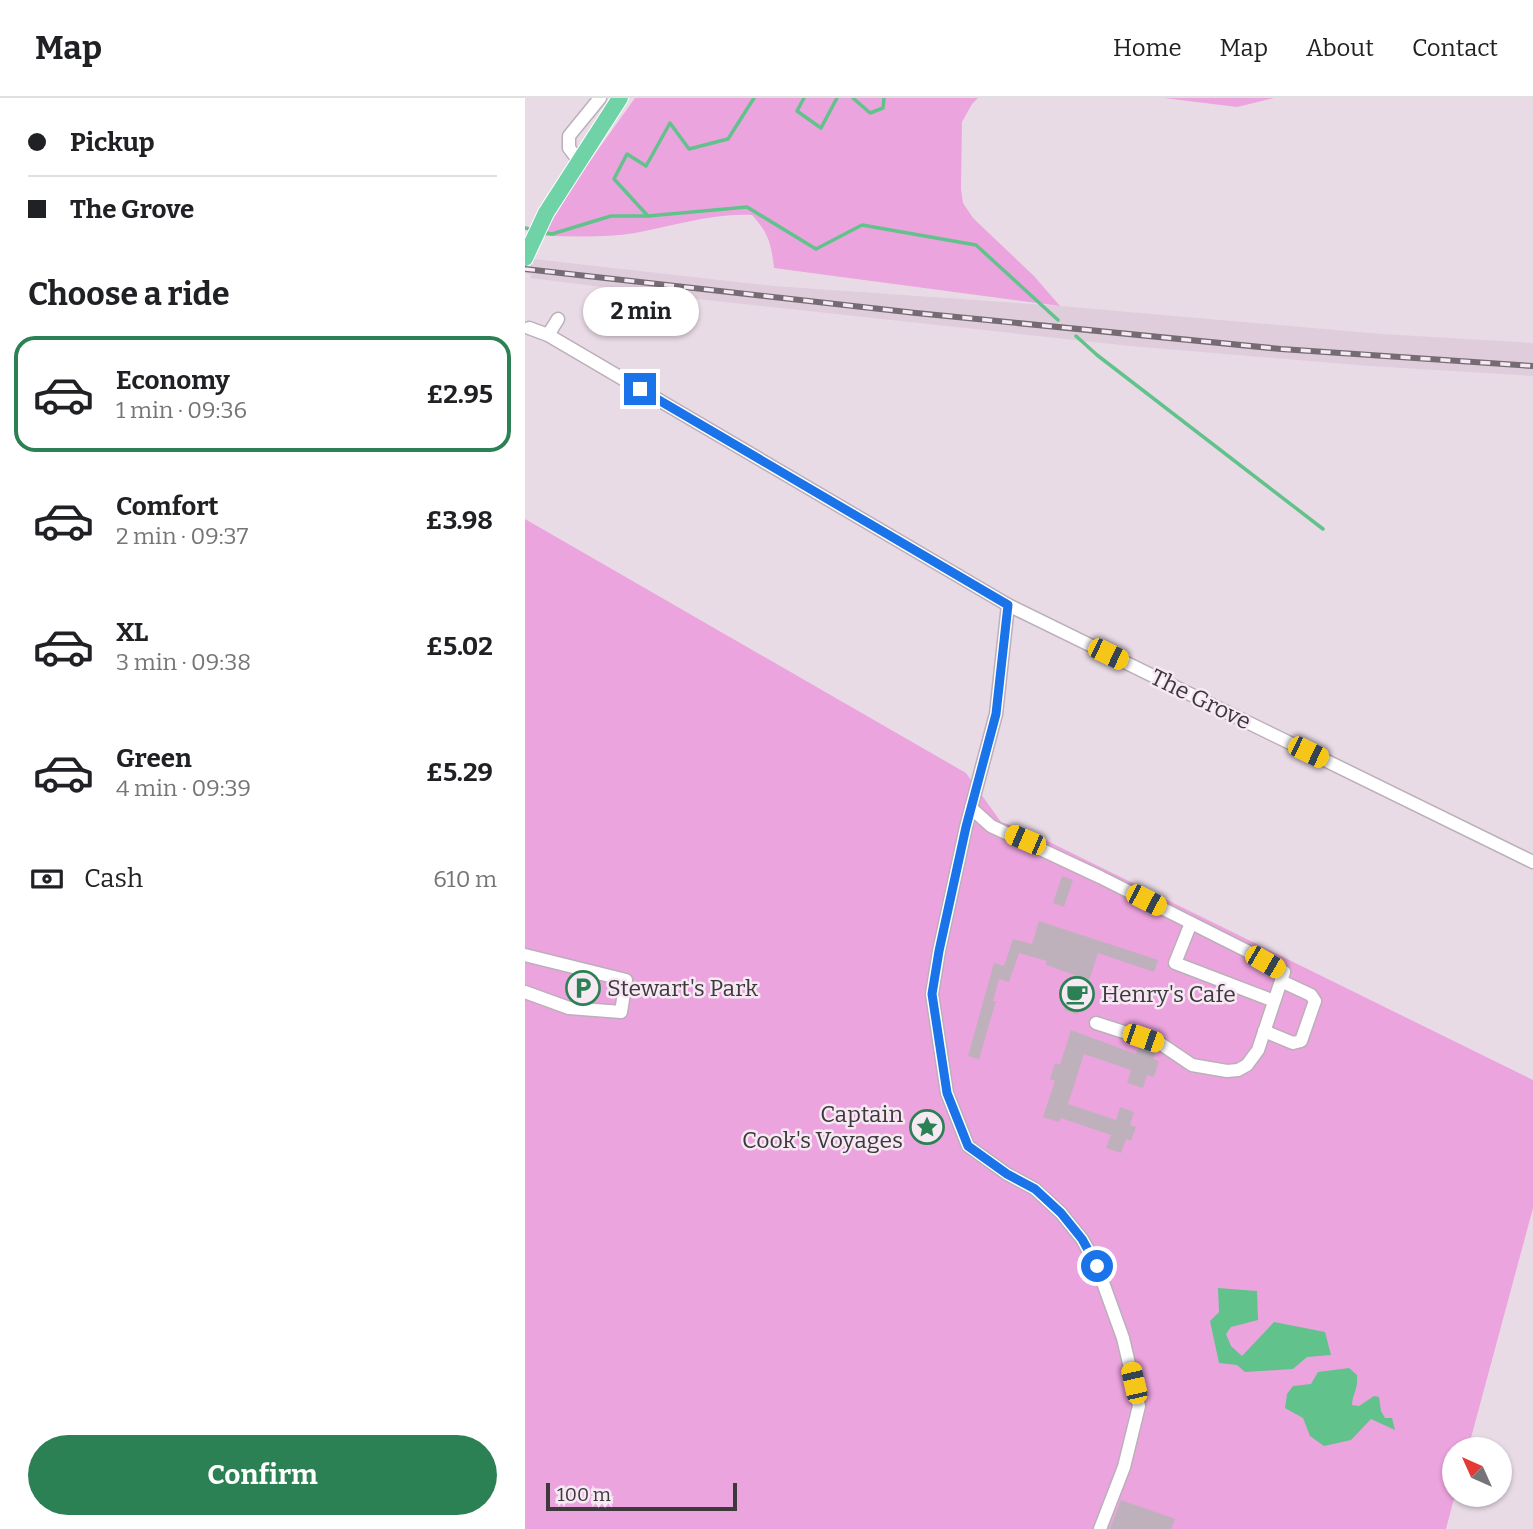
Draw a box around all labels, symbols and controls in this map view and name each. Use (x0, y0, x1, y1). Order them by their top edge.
text: Map (35, 28, 102, 68)
text: Home (1113, 34, 1182, 62)
text: Map (1220, 34, 1268, 62)
text: About (1306, 34, 1374, 62)
text: Contact (1412, 34, 1498, 62)
text: Pickup (70, 127, 155, 158)
text: The Grove (70, 194, 194, 225)
text: Choose a ride (28, 275, 229, 313)
callout: 2 min (582, 288, 698, 336)
text: 2 min (610, 297, 672, 325)
icon: car (32, 363, 95, 426)
text: Economy (116, 365, 230, 396)
route end (624, 373, 656, 405)
text: £2.95 (426, 379, 493, 410)
text: 1 min · 09:36 (116, 396, 247, 424)
icon: car (32, 489, 95, 552)
text: Comfort (116, 491, 219, 522)
text: £3.98 (425, 505, 493, 536)
text: 2 min · 09:37 (116, 522, 248, 550)
icon: car (32, 615, 95, 678)
text: XL (116, 617, 148, 648)
text: £5.02 (426, 631, 493, 662)
car (1085, 635, 1132, 673)
text: 3 min · 09:38 (116, 648, 251, 676)
street label: The Grove (1146, 663, 1256, 735)
car (1285, 733, 1332, 771)
icon: car (32, 741, 95, 804)
text: Green (116, 743, 192, 774)
text: £5.29 (426, 757, 493, 788)
text: 4 min · 09:39 (116, 774, 251, 802)
car (1002, 822, 1049, 858)
icon: cash (28, 860, 66, 898)
text: Cash (84, 863, 143, 894)
text: 610 m (433, 865, 497, 893)
car (1123, 881, 1170, 919)
car (1242, 942, 1289, 982)
parking icon: Stewart's Park (564, 969, 602, 1007)
place label: Stewart's Park (607, 974, 758, 1002)
cafe icon: Henry's Cafe (1058, 975, 1096, 1013)
place label: Henry's Cafe (1101, 980, 1236, 1008)
car (1120, 1021, 1167, 1055)
place label: Captain Cook's Voyages (742, 1100, 903, 1154)
place icon: Captain Cook's Voyages (908, 1108, 946, 1146)
route start (1081, 1250, 1113, 1282)
car (1120, 1360, 1149, 1406)
button: Confirm (28, 1435, 497, 1515)
north arrow (1442, 1437, 1512, 1507)
map controls (1442, 1437, 1512, 1507)
scale bar (546, 1480, 737, 1512)
text: 100 m (557, 1483, 611, 1506)

